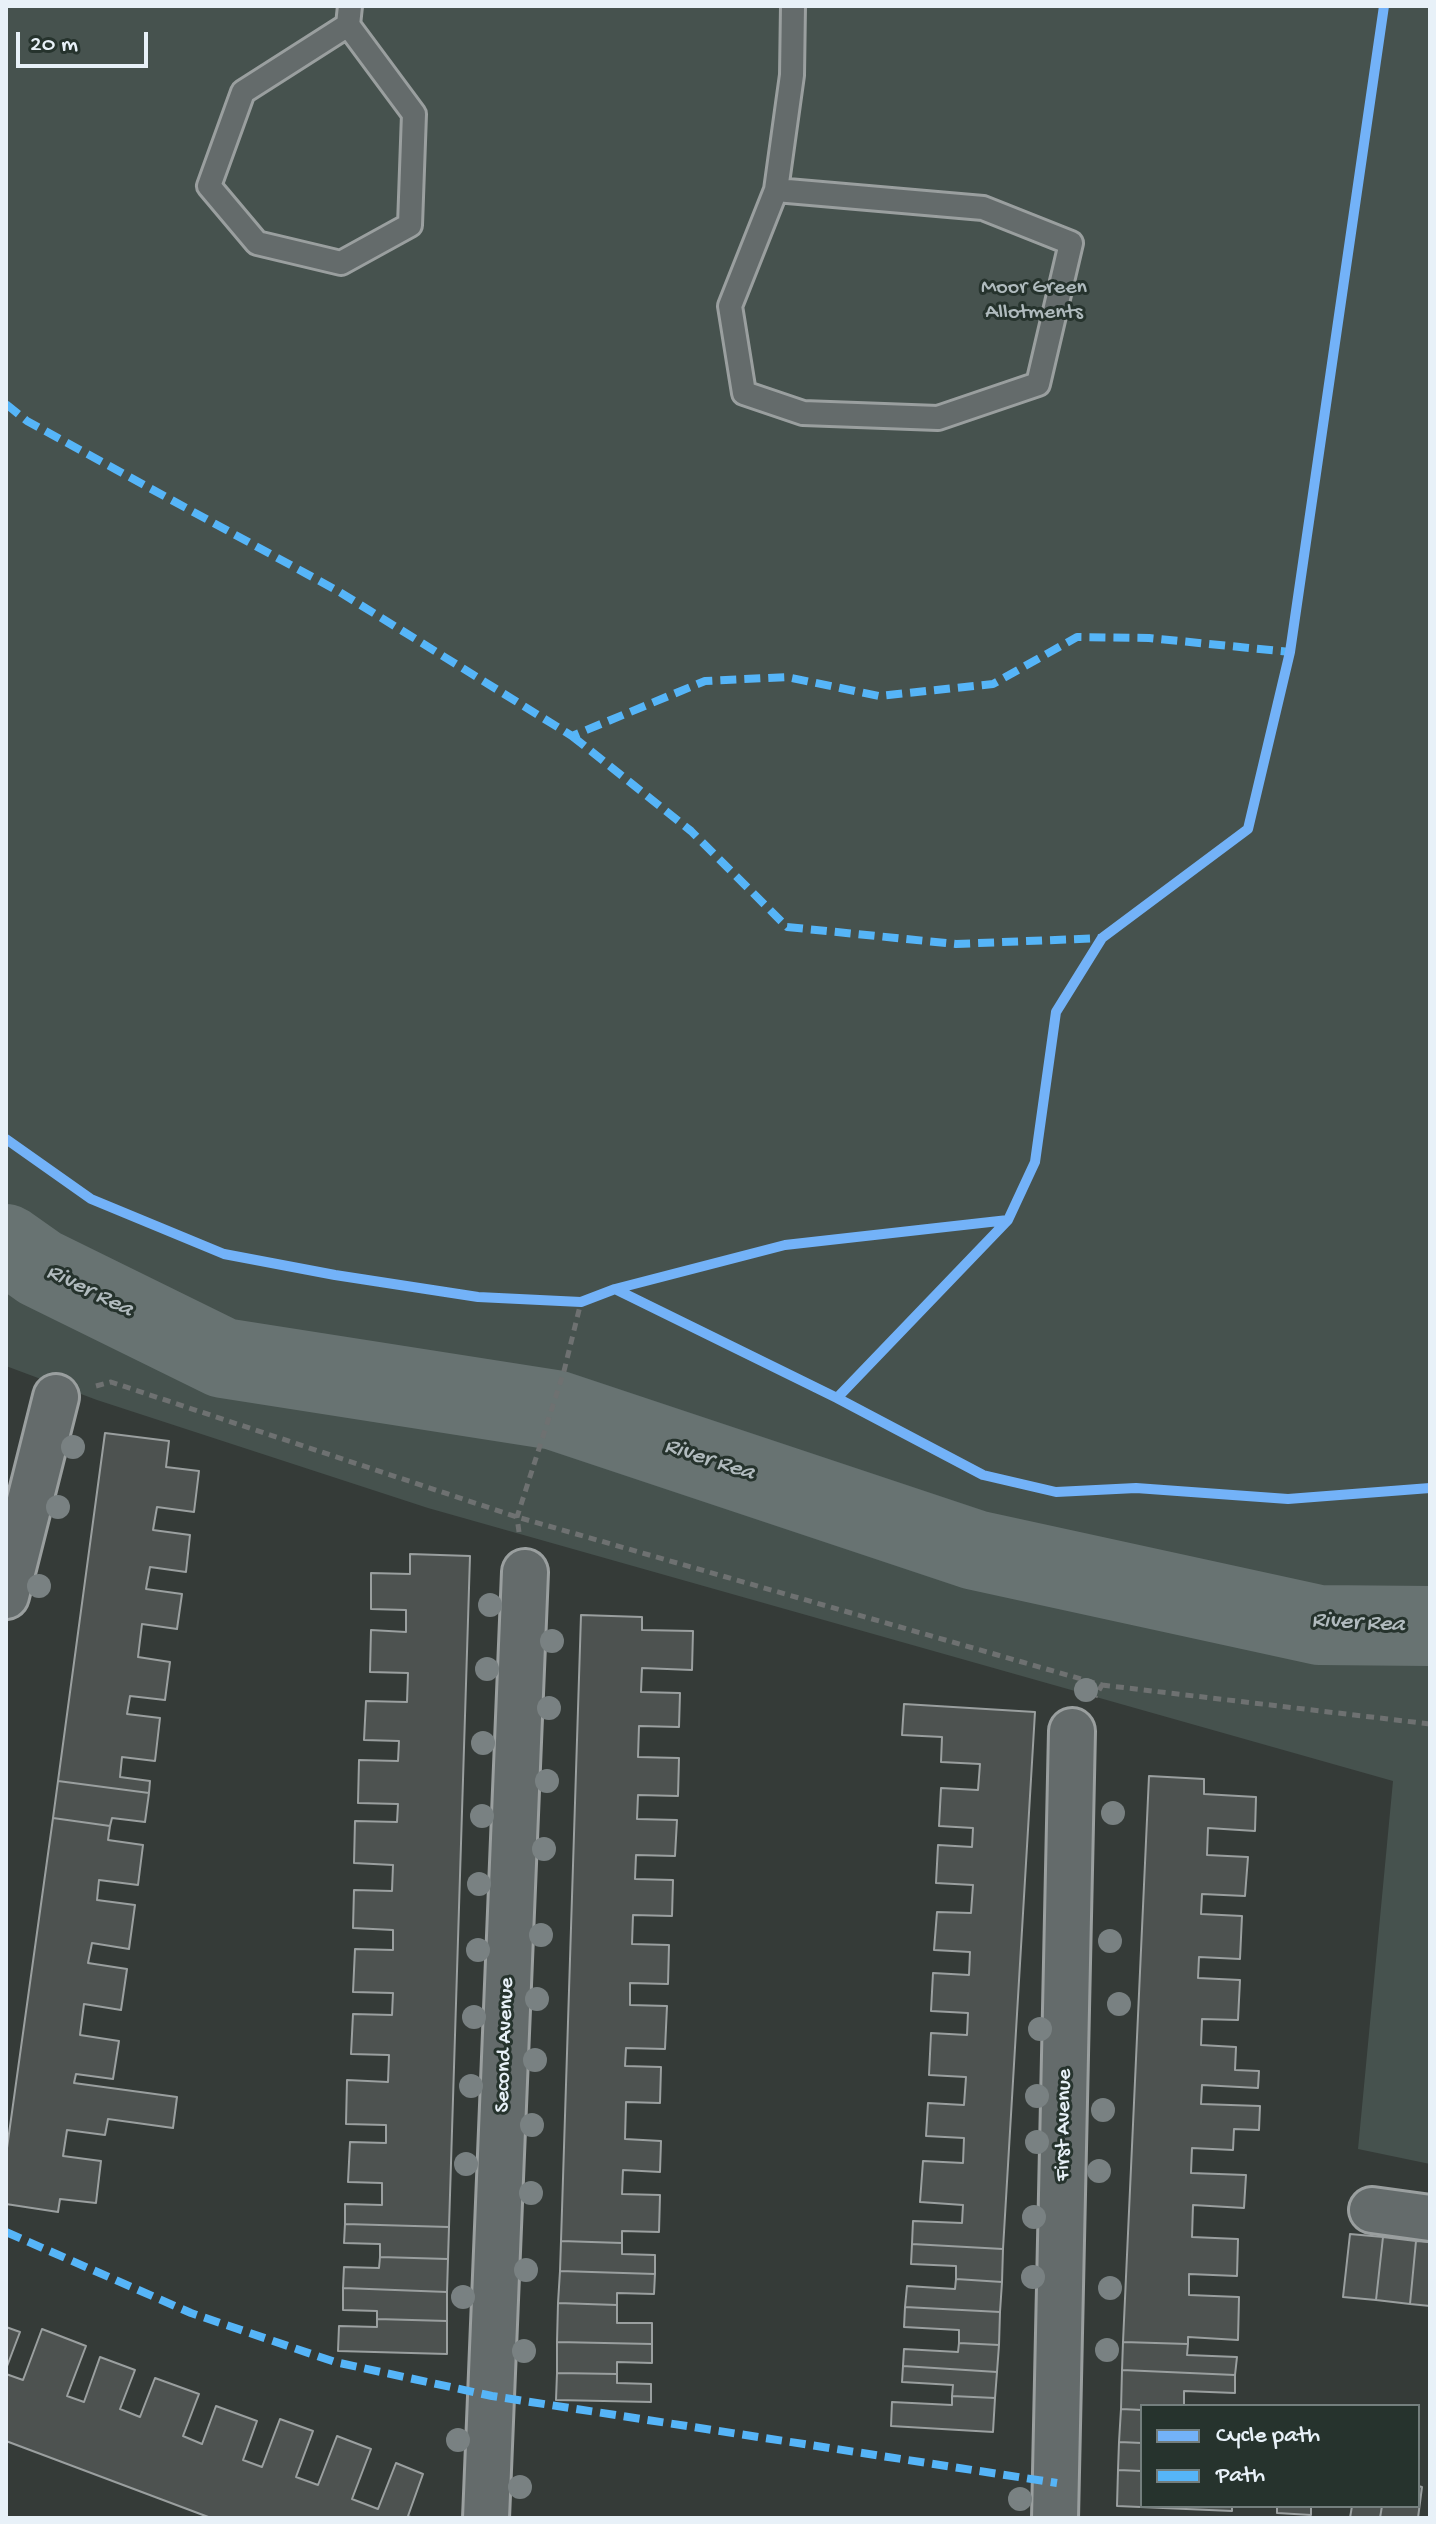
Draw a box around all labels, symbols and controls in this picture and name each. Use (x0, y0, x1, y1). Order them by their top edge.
scale bar (20, 16, 152, 66)
text: 20 m (30, 31, 78, 60)
park label: Moor Green Allotments (981, 276, 1087, 328)
water label: River Rea (41, 1259, 137, 1325)
water label: River Rea (660, 1433, 758, 1489)
water label: River Rea (1311, 1607, 1405, 1641)
street label: Second Avenue (490, 1977, 522, 2113)
street label: First Avenue (1051, 2069, 1079, 2181)
legend (1140, 2404, 1420, 2508)
text: Cycle path (1216, 2422, 1320, 2451)
text: Path (1216, 2462, 1265, 2491)

